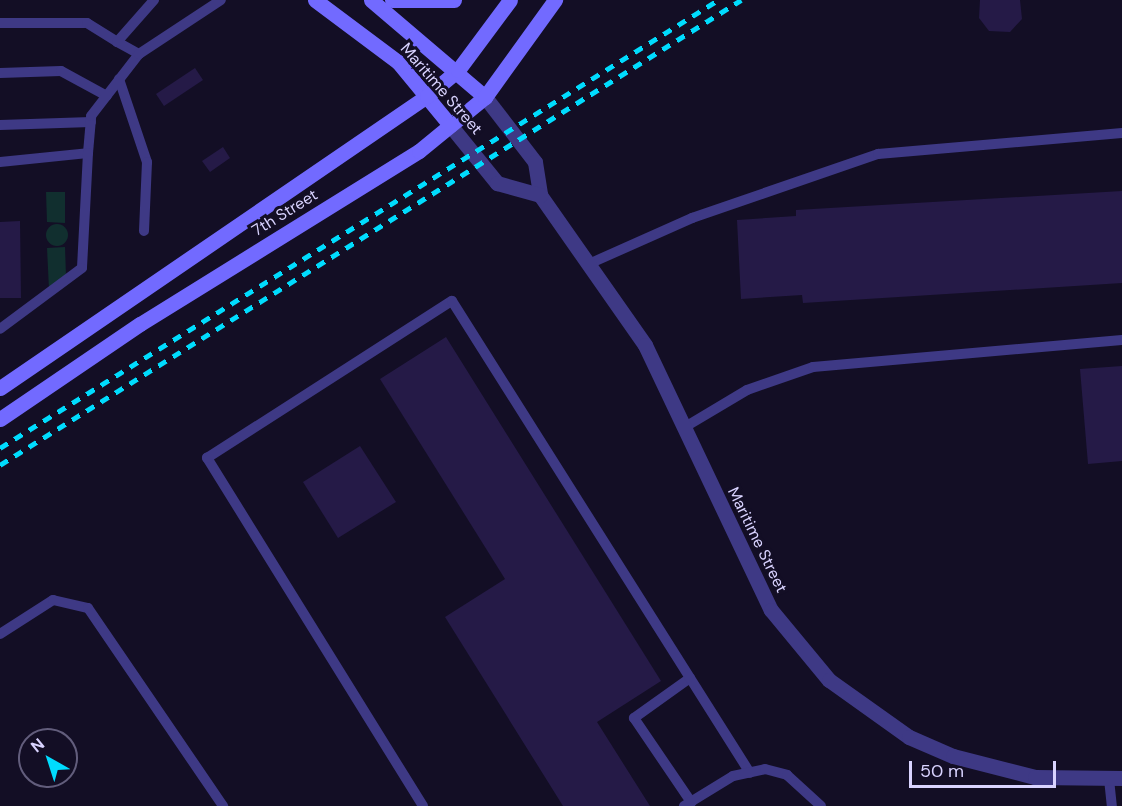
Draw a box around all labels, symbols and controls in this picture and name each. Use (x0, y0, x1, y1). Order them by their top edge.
street label: Maritime Street (396, 39, 486, 139)
street label: 7th Street (249, 185, 321, 241)
street label: Maritime Street (723, 484, 791, 596)
north arrow (18, 728, 78, 788)
text: N (26, 733, 49, 757)
scale bar (912, 749, 1059, 787)
text: 50 m (920, 759, 964, 783)

